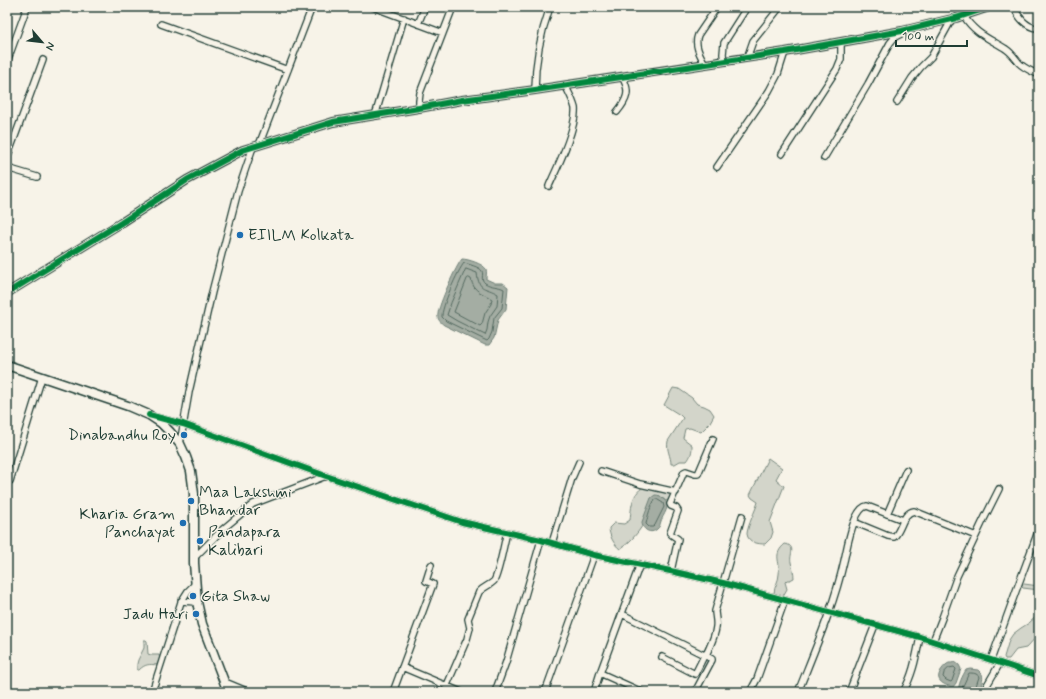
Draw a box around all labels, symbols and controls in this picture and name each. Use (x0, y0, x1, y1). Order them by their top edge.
north arrow (22, 22, 62, 62)
scale bar (896, 22, 967, 48)
text: 100 m (902, 29, 934, 45)
text: N (42, 40, 58, 53)
place label: EIILM Kolkata (248, 225, 354, 246)
marker: EIILM Kolkata (235, 230, 245, 240)
place label: Dinabandhu Roy (68, 425, 176, 446)
marker: Dinabandhu Roy (179, 430, 189, 440)
place label: Maa Lakshmi Bhandar (199, 482, 292, 521)
marker: Maa Lakshmi Bhandar (186, 496, 196, 506)
place label: Kharia Gram Panchayat (79, 504, 175, 543)
marker: Kharia Gram Panchayat (178, 518, 188, 528)
place label: Pandapara Kalibari (208, 522, 281, 561)
marker: Pandapara Kalibari (195, 536, 205, 546)
place label: Gita Shaw (201, 586, 270, 607)
marker: Gita Shaw (188, 591, 198, 601)
place label: Jadu Hari (123, 604, 188, 625)
marker: Jadu Hari (191, 609, 201, 619)

